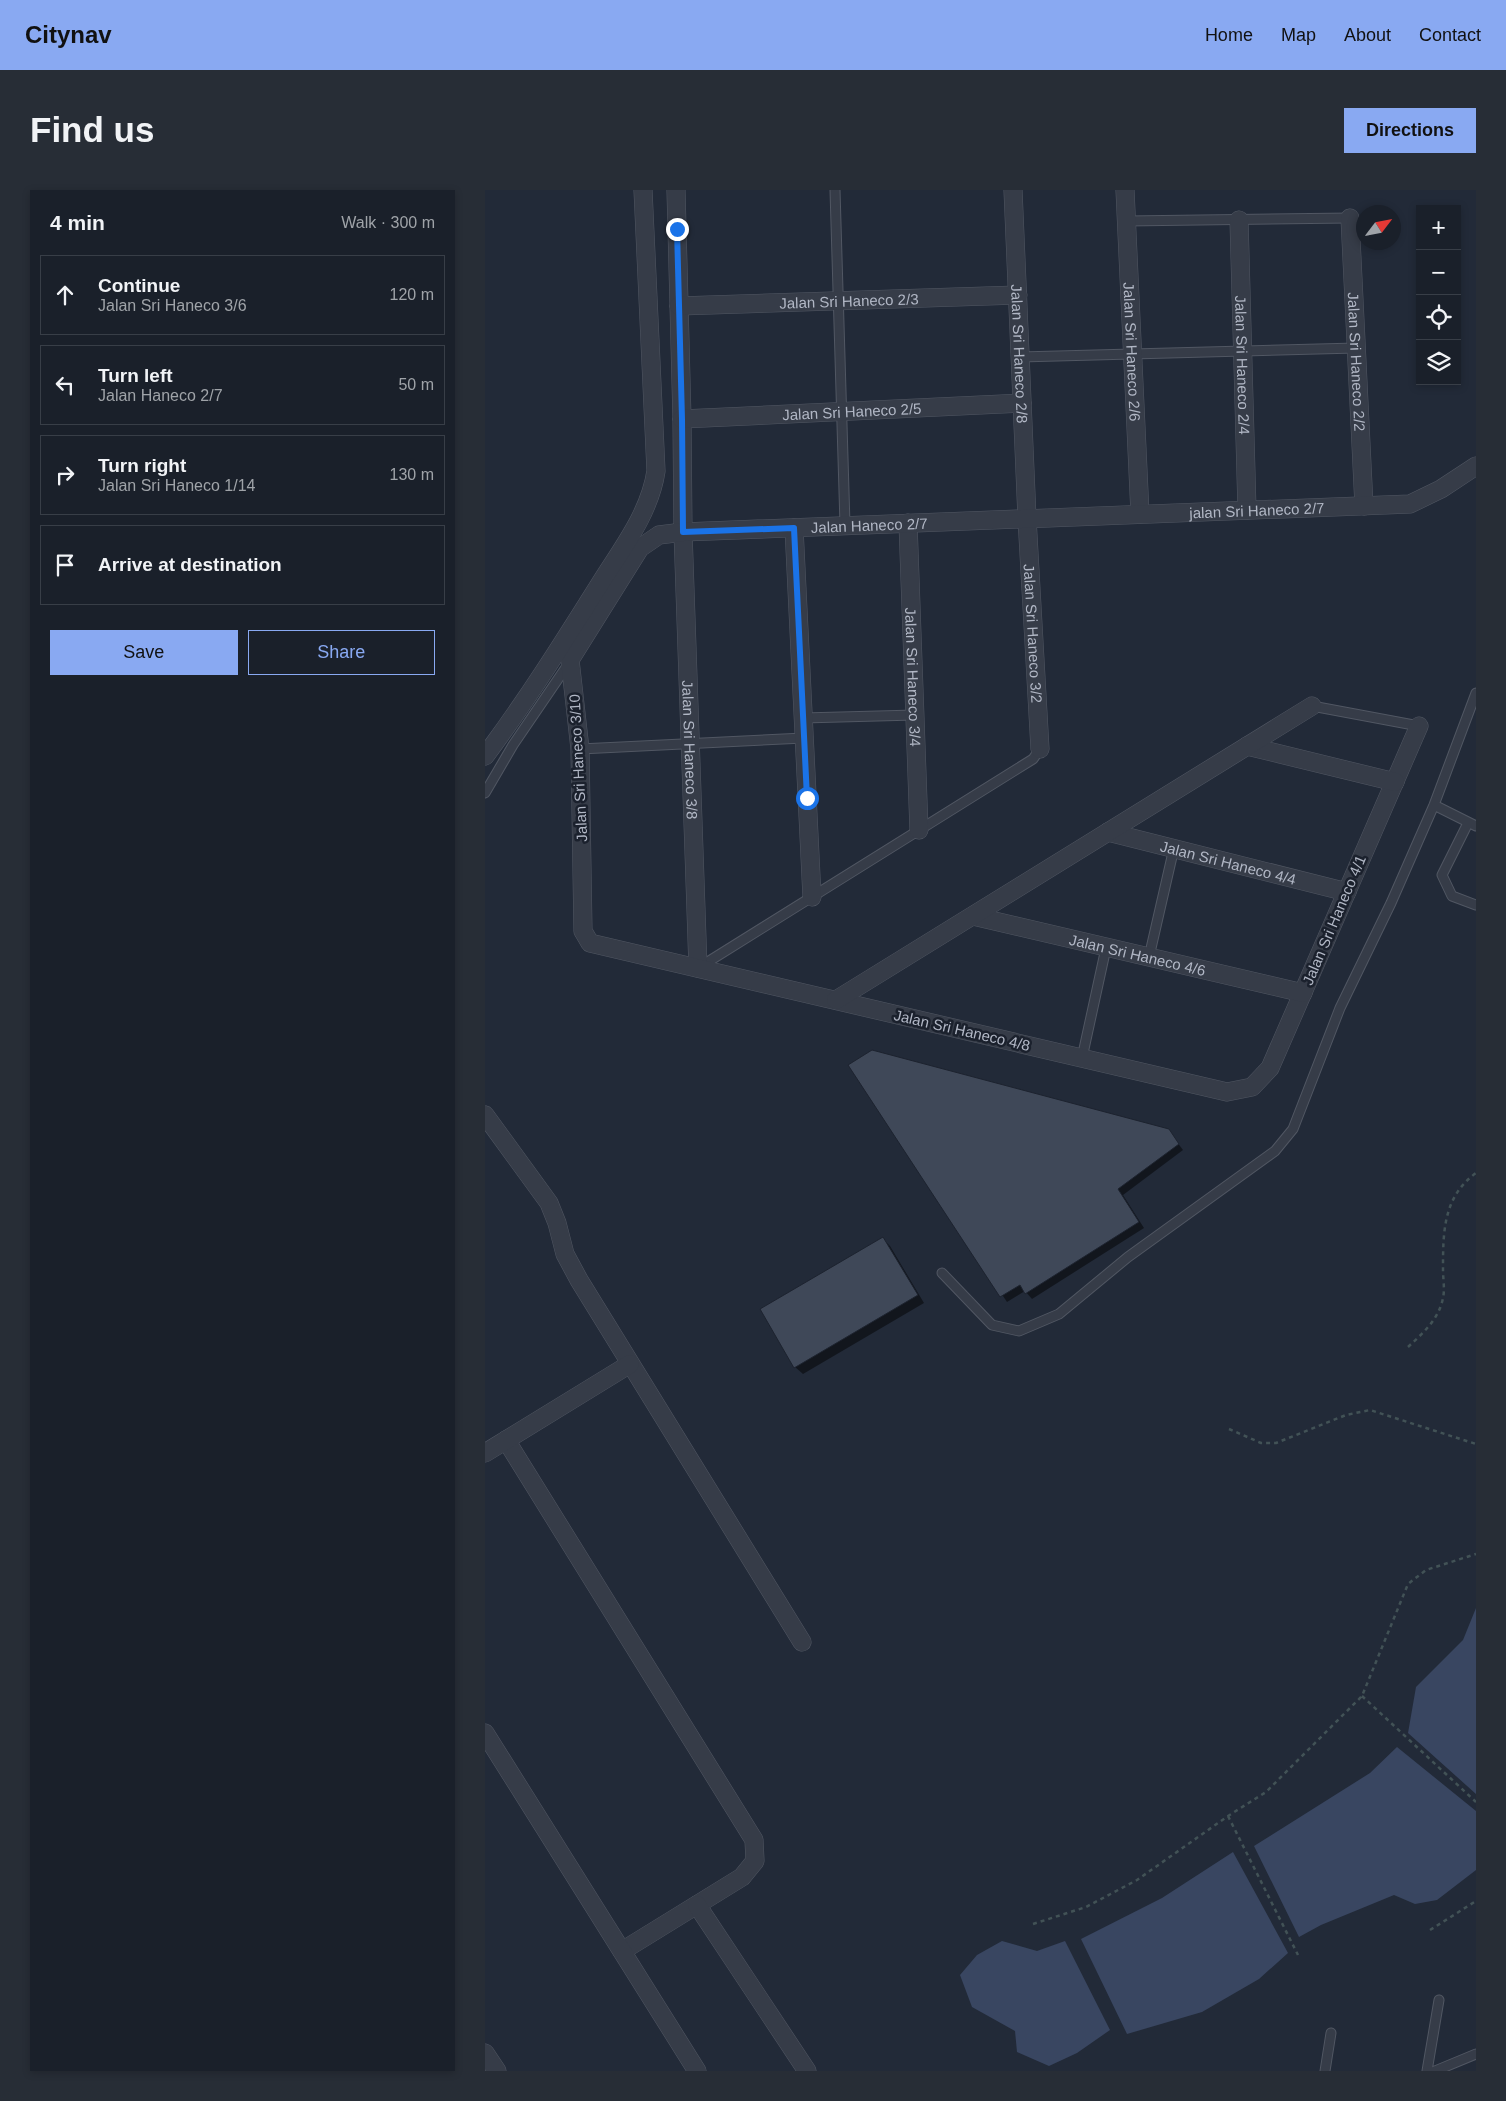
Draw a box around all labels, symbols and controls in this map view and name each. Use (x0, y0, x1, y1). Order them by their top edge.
text: Citynav (25, 21, 112, 48)
text: Home (1205, 25, 1253, 45)
text: Map (1281, 25, 1316, 45)
text: About (1344, 25, 1391, 45)
text: Contact (1419, 25, 1481, 45)
button: Directions (1344, 108, 1476, 153)
text: Find us (30, 110, 154, 149)
north arrow (1356, 205, 1401, 250)
map controls (1416, 205, 1461, 385)
button: + (1416, 205, 1461, 250)
text: 4 min (50, 211, 105, 234)
text: Walk · 300 m (341, 214, 435, 231)
route end (666, 218, 689, 241)
button: − (1416, 250, 1461, 295)
text: Continue (98, 275, 180, 296)
icon: ahead (51, 281, 79, 309)
street label: Jalan Sri Haneco 2/6 (1121, 282, 1144, 422)
street label: Jalan Sri Haneco 2/8 (1009, 284, 1031, 424)
text: 120 m (390, 286, 434, 303)
street label: Jalan Sri Haneco 2/3 (779, 290, 919, 311)
street label: Jalan Sri Haneco 2/2 (1345, 292, 1369, 432)
street label: Jalan Sri Haneco 2/4 (1233, 295, 1253, 435)
button: locate (1416, 295, 1461, 340)
text: Jalan Sri Haneco 3/6 (98, 297, 247, 314)
button: layers (1416, 340, 1461, 385)
text: Turn left (98, 365, 173, 386)
icon: left (51, 371, 79, 399)
text: 50 m (398, 376, 434, 393)
text: Jalan Haneco 2/7 (98, 387, 223, 404)
street label: Jalan Sri Haneco 2/5 (782, 399, 922, 423)
text: Turn right (98, 455, 186, 476)
icon: right (51, 461, 79, 489)
text: 130 m (390, 466, 434, 483)
text: Jalan Sri Haneco 1/14 (98, 477, 255, 494)
street label: jalan Sri Haneco 2/7 (1188, 499, 1325, 521)
street label: Jalan Haneco 2/7 (811, 514, 928, 536)
icon: arrive (51, 551, 79, 579)
text: Arrive at destination (98, 554, 282, 575)
street label: Jalan Sri Haneco 3/2 (1021, 563, 1046, 704)
street label: Jalan Sri Haneco 3/4 (903, 607, 925, 747)
button: Save (50, 630, 238, 675)
button: Share (248, 630, 435, 675)
street label: Jalan Sri Haneco 3/8 (680, 680, 701, 820)
street label: Jalan Sri Haneco 3/10 (566, 694, 590, 842)
route start (796, 787, 819, 810)
street label: Jalan Sri Haneco 4/4 (1159, 837, 1298, 887)
street label: Jalan Sri Haneco 4/1 (1299, 853, 1369, 987)
street label: Jalan Sri Haneco 4/6 (1068, 930, 1207, 979)
street label: Jalan Sri Haneco 4/8 (892, 1006, 1032, 1054)

